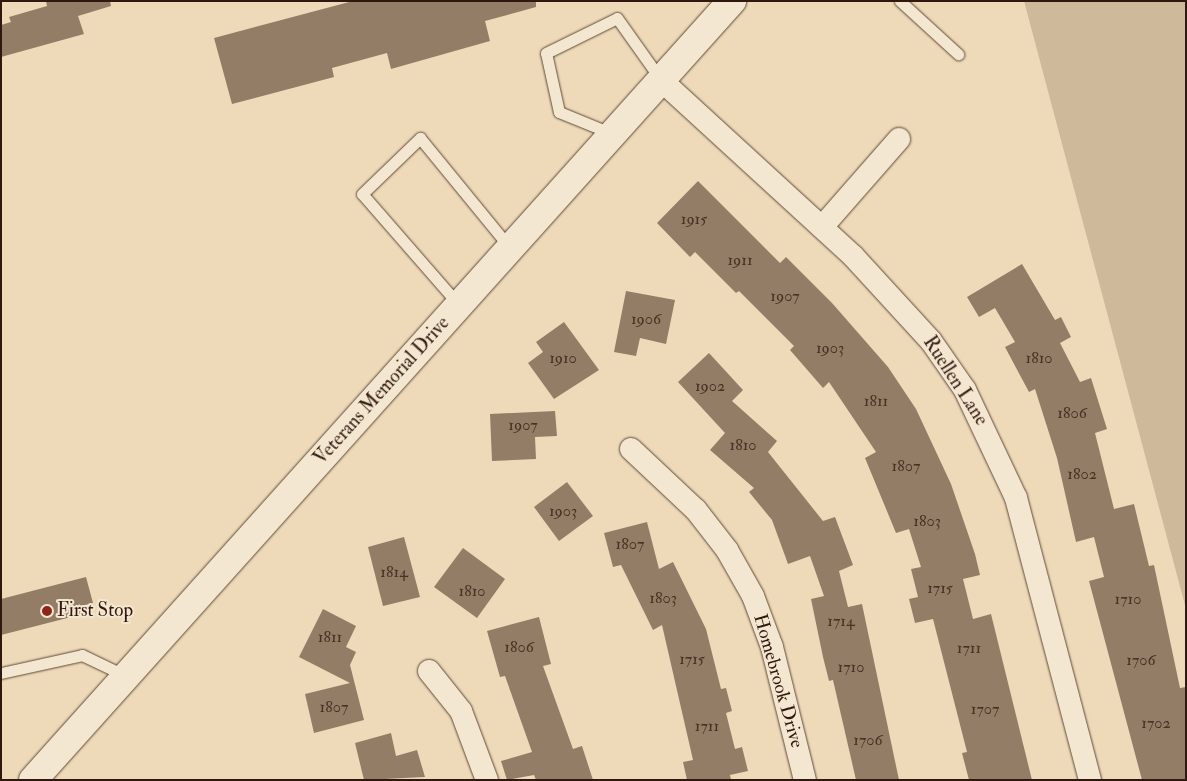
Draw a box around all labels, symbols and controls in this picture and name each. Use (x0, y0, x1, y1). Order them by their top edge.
house number: 1915 (681, 209, 707, 229)
house number: 1911 (727, 250, 753, 270)
house number: 1907 (770, 286, 800, 306)
house number: 1906 (631, 309, 661, 329)
street label: Veterans Memorial Drive (310, 312, 454, 470)
street label: Ruellen Lane (918, 332, 992, 430)
house number: 1903 (816, 338, 844, 358)
house number: 1910 (549, 348, 577, 368)
house number: 1810 (1025, 348, 1053, 368)
house number: 1902 (695, 376, 725, 396)
house number: 1811 (864, 391, 888, 411)
house number: 1806 (1057, 403, 1087, 423)
house number: 1907 (508, 415, 538, 435)
house number: 1810 (729, 435, 757, 455)
house number: 1807 (892, 456, 920, 476)
house number: 1802 (1067, 464, 1097, 484)
house number: 1903 (549, 501, 577, 521)
house number: 1803 (913, 511, 941, 531)
house number: 1807 (616, 534, 644, 554)
house number: 1814 (380, 562, 408, 582)
house number: 1715 (927, 578, 953, 598)
house number: 1810 (458, 581, 486, 601)
house number: 1803 (649, 588, 677, 608)
house number: 1710 (1115, 589, 1141, 609)
place label: First Stop (57, 600, 133, 622)
marker: First Stop (41, 605, 53, 617)
street label: Homebrook Drive (748, 611, 808, 751)
house number: 1714 (827, 611, 855, 631)
house number: 1811 (318, 627, 342, 647)
house number: 1806 (504, 637, 534, 657)
house number: 1711 (957, 638, 981, 658)
house number: 1715 (679, 649, 705, 669)
house number: 1706 (1126, 650, 1156, 670)
house number: 1710 (838, 657, 864, 677)
house number: 1807 (320, 697, 348, 717)
house number: 1707 (971, 699, 999, 719)
house number: 1702 (1141, 713, 1171, 733)
house number: 1711 (695, 716, 719, 736)
house number: 1706 (853, 730, 883, 750)

